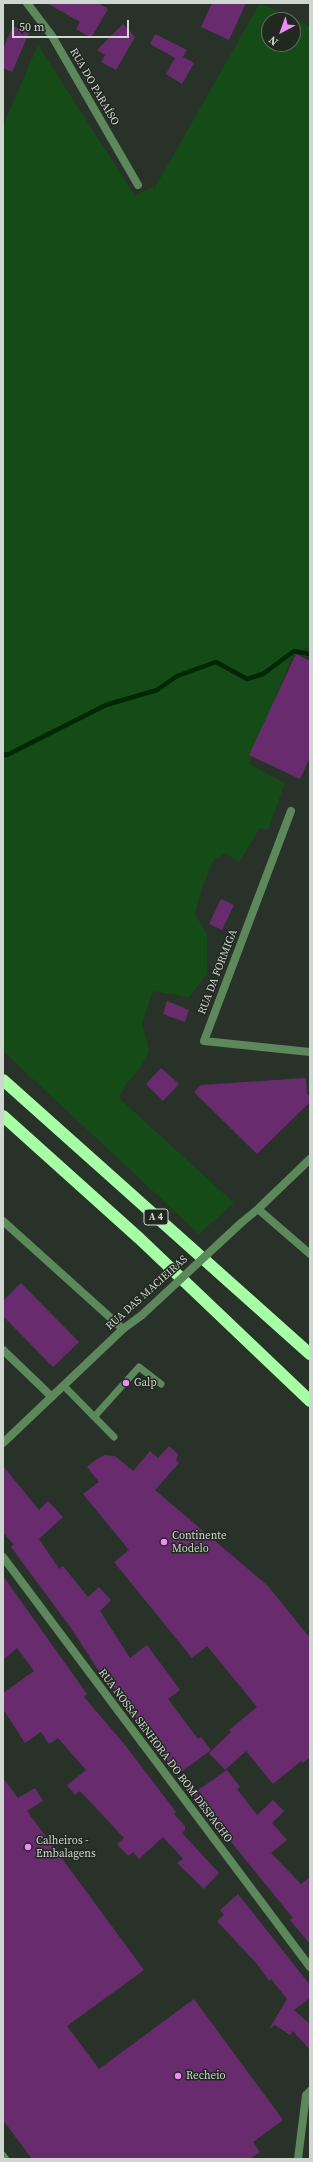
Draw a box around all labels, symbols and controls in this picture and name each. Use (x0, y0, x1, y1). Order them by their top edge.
scale bar (14, 12, 131, 38)
north arrow (261, 12, 301, 52)
text: 50 m (19, 19, 45, 35)
text: N (266, 32, 281, 49)
street label: RUA DO PARAÍSO (67, 46, 121, 128)
street label: RUA DA FORMIGA (196, 928, 240, 1016)
road number: A 4 (144, 1209, 168, 1225)
street label: RUA DAS MACIEIRAS (103, 1253, 191, 1333)
place label: Galp (134, 1376, 157, 1390)
marker: Galp (121, 1378, 131, 1388)
place label: Continente Modelo (172, 1529, 227, 1555)
marker: Continente Modelo (159, 1537, 169, 1547)
street label: RUA NOSSA SENHORA DO BOM DESPACHO (95, 1667, 235, 1845)
place label: Calheiros - Embalagens (36, 1834, 96, 1860)
marker: Calheiros - Embalagens (23, 1842, 33, 1852)
place label: Recheio (186, 2069, 225, 2083)
marker: Recheio (173, 2071, 183, 2081)

